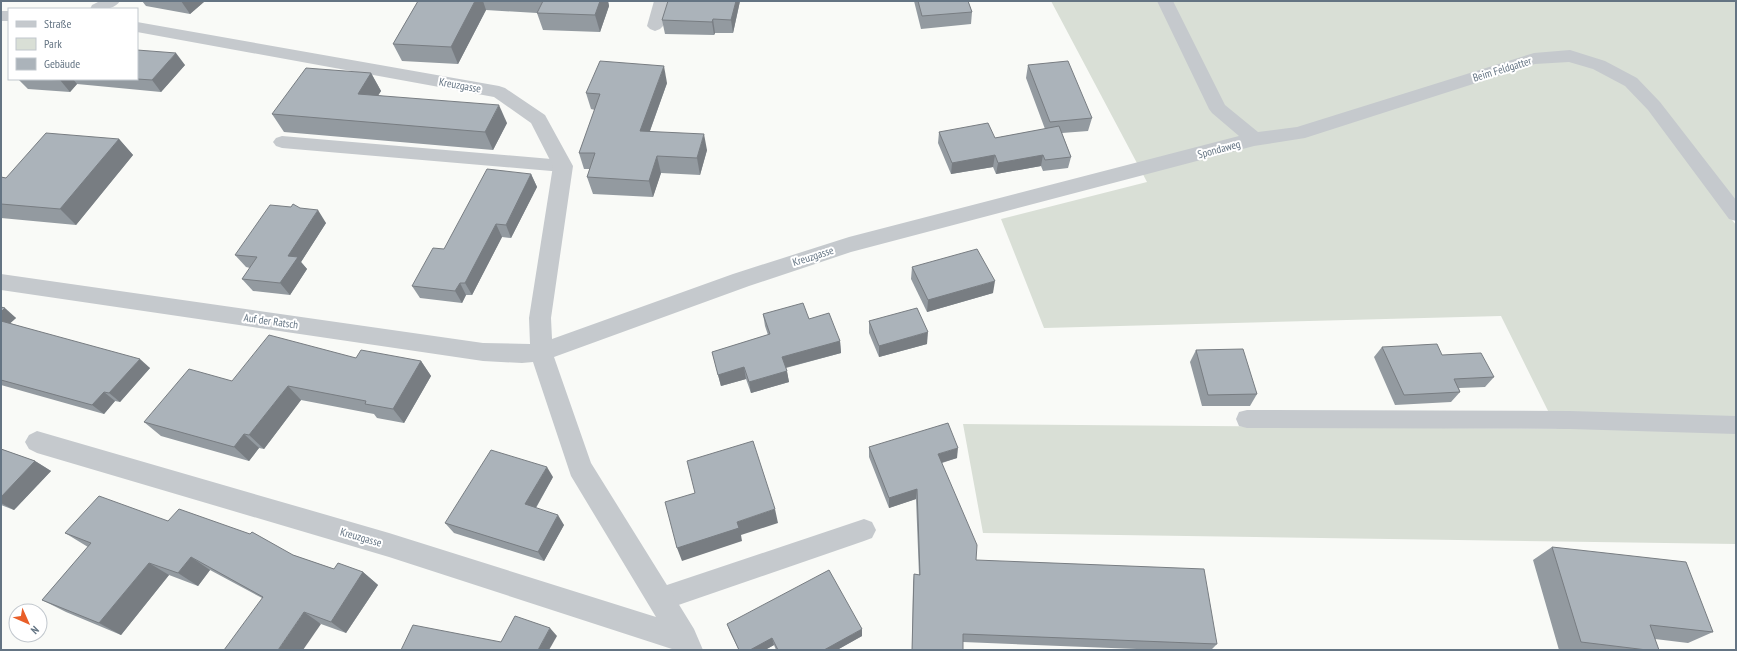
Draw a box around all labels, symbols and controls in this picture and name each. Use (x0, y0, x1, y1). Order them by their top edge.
legend (8, 8, 138, 80)
text: Straße (44, 16, 71, 31)
text: Park (44, 36, 62, 51)
street label: Beim Feldgatter (1471, 53, 1533, 85)
text: Gebäude (44, 56, 80, 71)
street label: Kreuzgasse (438, 74, 483, 96)
street label: Spondaweg (1196, 137, 1242, 161)
street label: Kreuzgasse (791, 243, 836, 269)
street label: Auf der Ratsch (243, 310, 299, 332)
street label: Kreuzgasse (339, 524, 384, 550)
north arrow (8, 603, 48, 643)
text: N (28, 623, 42, 637)

